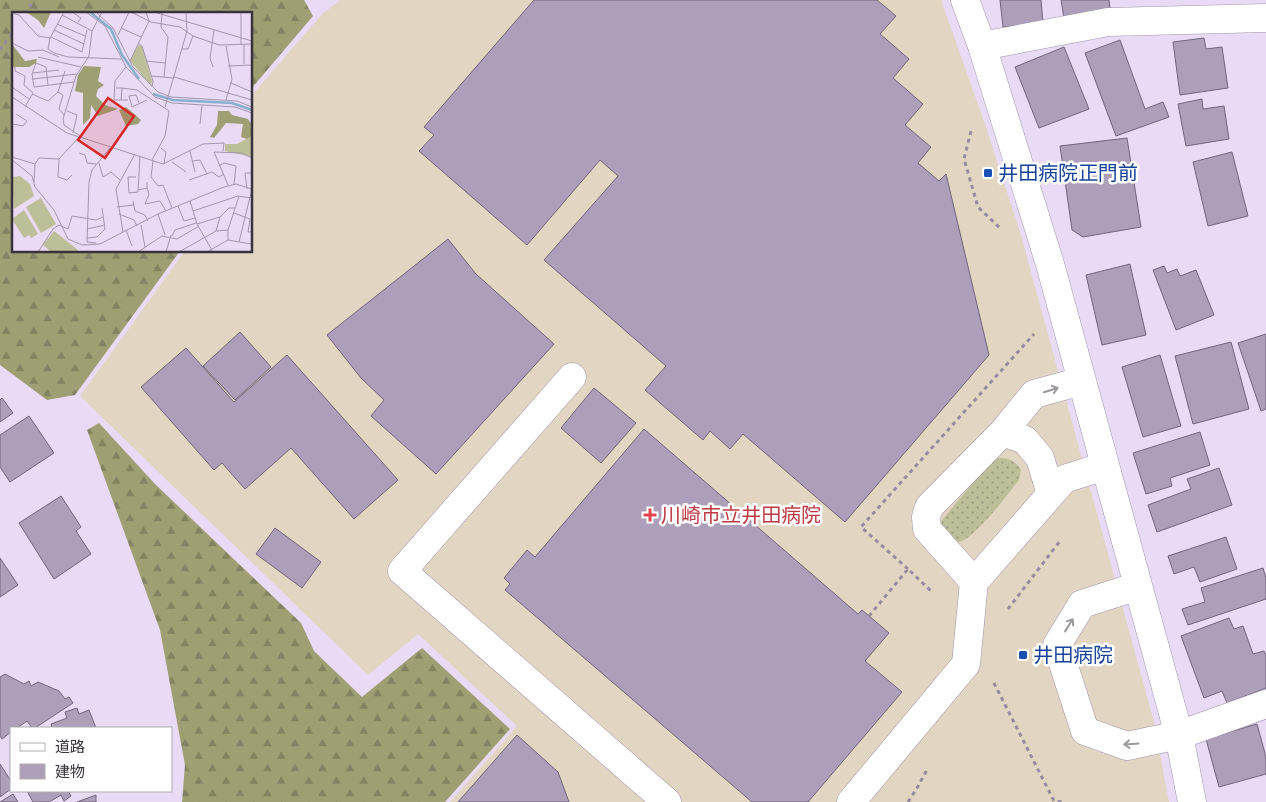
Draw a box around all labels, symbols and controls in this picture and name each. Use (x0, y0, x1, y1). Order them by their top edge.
inset map (12, 12, 252, 252)
place label: 井田病院正門前 (998, 159, 1138, 188)
marker: 井田病院正門前 (982, 167, 994, 179)
one-way arrow (1042, 384, 1058, 394)
place label: 川崎市立井田病院 (661, 501, 821, 530)
marker: 川崎市立井田病院 (643, 508, 657, 522)
one-way arrow (1064, 619, 1074, 633)
place label: 井田病院 (1033, 641, 1113, 670)
marker: 井田病院 (1017, 649, 1029, 661)
legend (10, 727, 172, 792)
text: 道路 (55, 736, 85, 758)
one-way arrow (1124, 739, 1140, 748)
text: 建物 (55, 761, 85, 783)

